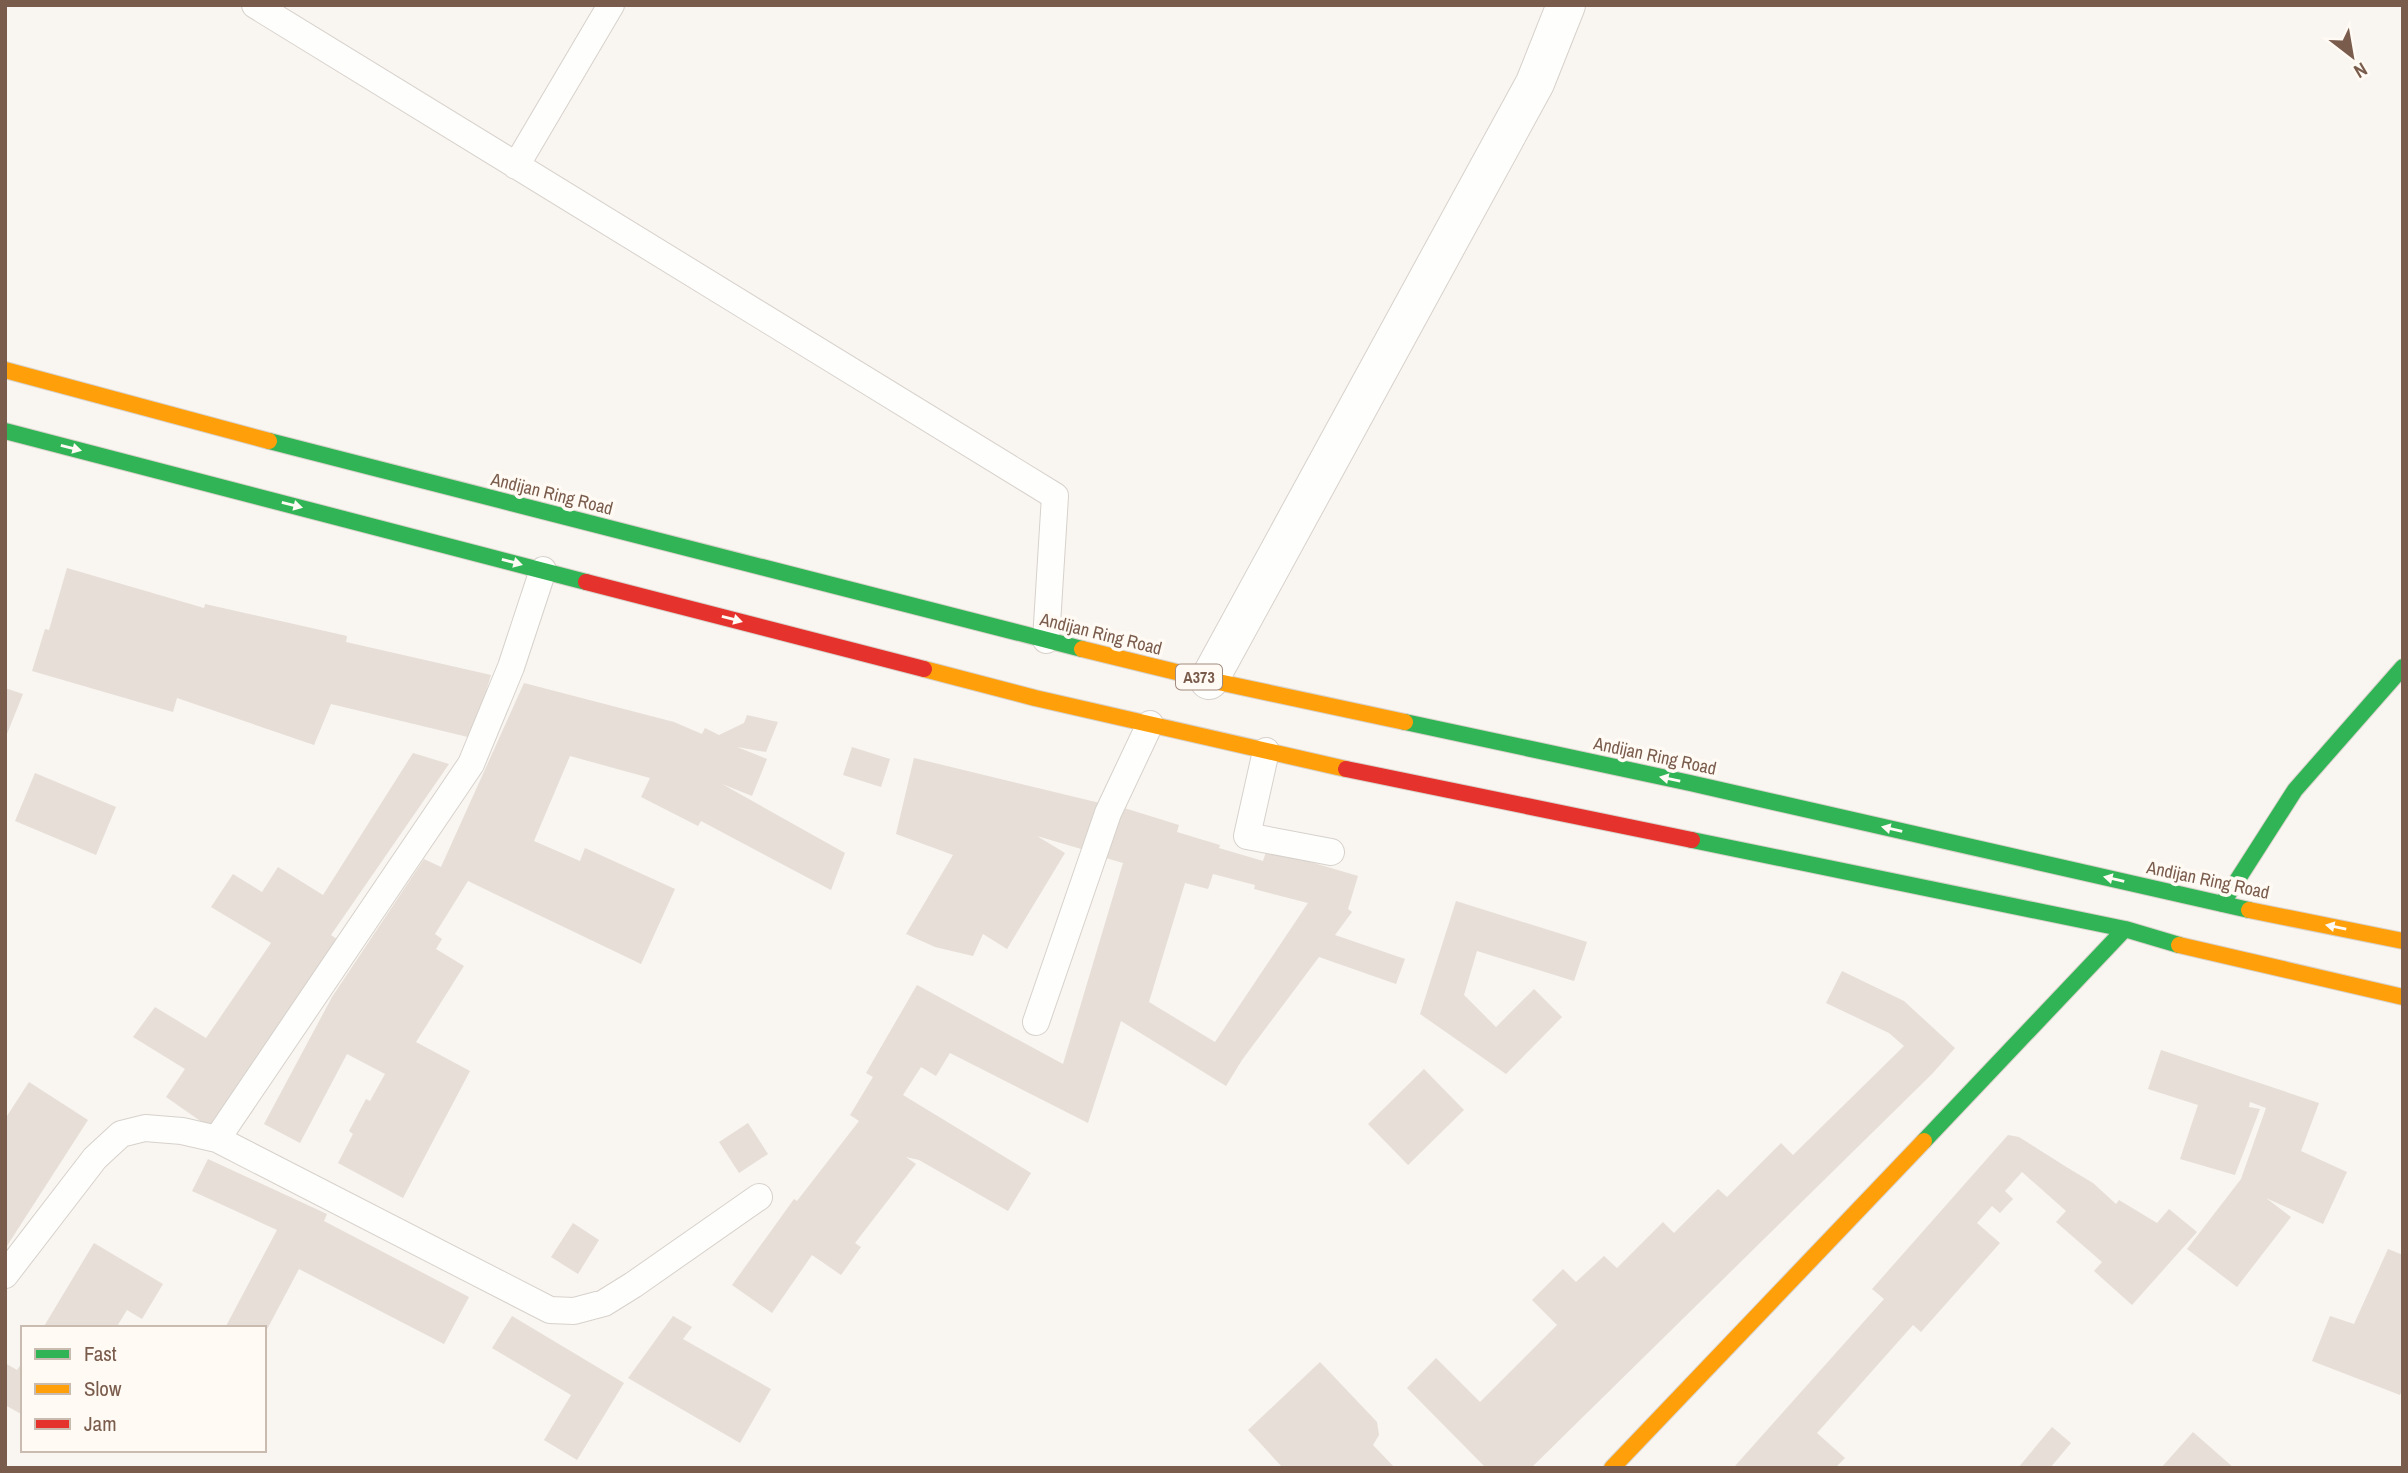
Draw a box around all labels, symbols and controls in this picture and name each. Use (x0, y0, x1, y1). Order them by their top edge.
north arrow (2317, 21, 2387, 91)
text: N (2349, 57, 2372, 85)
one-way arrow (60, 443, 82, 454)
street label: Andijan Ring Road (488, 466, 616, 521)
one-way arrow (281, 500, 303, 511)
one-way arrow (501, 557, 523, 568)
street label: Andijan Ring Road (1037, 606, 1165, 661)
one-way arrow (721, 614, 743, 625)
road number: A373 (1176, 664, 1222, 690)
street label: Andijan Ring Road (1591, 730, 1719, 781)
one-way arrow (1659, 773, 1681, 784)
one-way arrow (1881, 823, 1903, 834)
street label: Andijan Ring Road (2144, 854, 2272, 905)
one-way arrow (2103, 873, 2125, 884)
one-way arrow (2325, 922, 2347, 933)
legend (21, 1326, 266, 1452)
text: Fast (84, 1339, 117, 1368)
text: Slow (84, 1374, 122, 1403)
text: Jam (84, 1409, 117, 1438)

